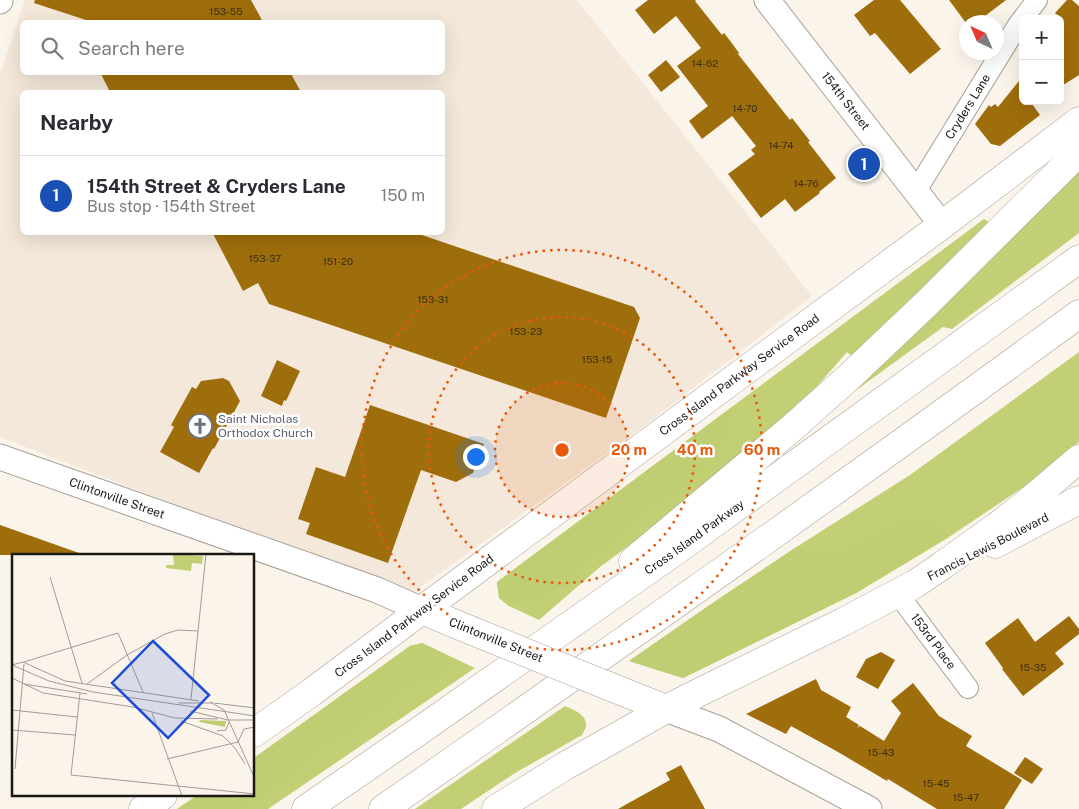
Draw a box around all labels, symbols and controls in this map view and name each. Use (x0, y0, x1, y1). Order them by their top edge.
house number: 153-55 (209, 5, 243, 17)
north arrow (959, 15, 1004, 60)
map controls (1019, 15, 1064, 105)
button: + (1019, 15, 1064, 60)
search box (20, 20, 445, 75)
icon: search (38, 34, 66, 62)
text: Search here (78, 37, 185, 59)
house number: 14-62 (692, 57, 718, 69)
button: − (1019, 60, 1064, 105)
street label: 154th Street (819, 69, 873, 133)
street label: Cryders Lane (942, 71, 993, 142)
house number: 14-70 (733, 102, 757, 114)
text: Nearby (40, 110, 113, 135)
house number: 14-74 (768, 139, 794, 151)
pin: 1 (848, 145, 880, 183)
text: 154th Street & Cryders Lane (87, 175, 346, 197)
house number: 14-76 (793, 177, 819, 189)
text: 1 (53, 186, 59, 205)
text: 150 m (381, 186, 425, 205)
text: Bus stop · 154th Street (87, 197, 256, 216)
house number: 153-37 (249, 252, 281, 264)
house number: 151-20 (323, 255, 353, 267)
house number: 153-31 (418, 293, 448, 305)
street label: Cross Island Parkway Service Road (657, 311, 822, 439)
house number: 153-23 (510, 325, 542, 337)
house number: 153-15 (582, 353, 612, 365)
place label: Saint Nicholas Orthodox Church (218, 412, 313, 440)
church icon: Saint Nicholas Orthodox Church (187, 413, 213, 439)
centre of rings (553, 441, 571, 459)
text: 20 m (611, 441, 647, 458)
text: 40 m (677, 441, 713, 458)
text: 60 m (744, 441, 780, 458)
your location (463, 444, 489, 470)
street label: Clintonville Street (67, 475, 167, 522)
street label: Cross Island Parkway (642, 496, 747, 578)
street label: Francis Lewis Boulevard (925, 510, 1051, 584)
street label: Cross Island Parkway Service Road (332, 552, 496, 680)
inset map (12, 554, 255, 796)
street label: 153rd Place (908, 611, 959, 672)
street label: Clintonville Street (447, 615, 545, 665)
house number: 15-35 (1020, 661, 1046, 673)
house number: 15-43 (868, 746, 894, 758)
house number: 15-45 (923, 777, 949, 789)
house number: 15-47 (953, 791, 979, 803)

